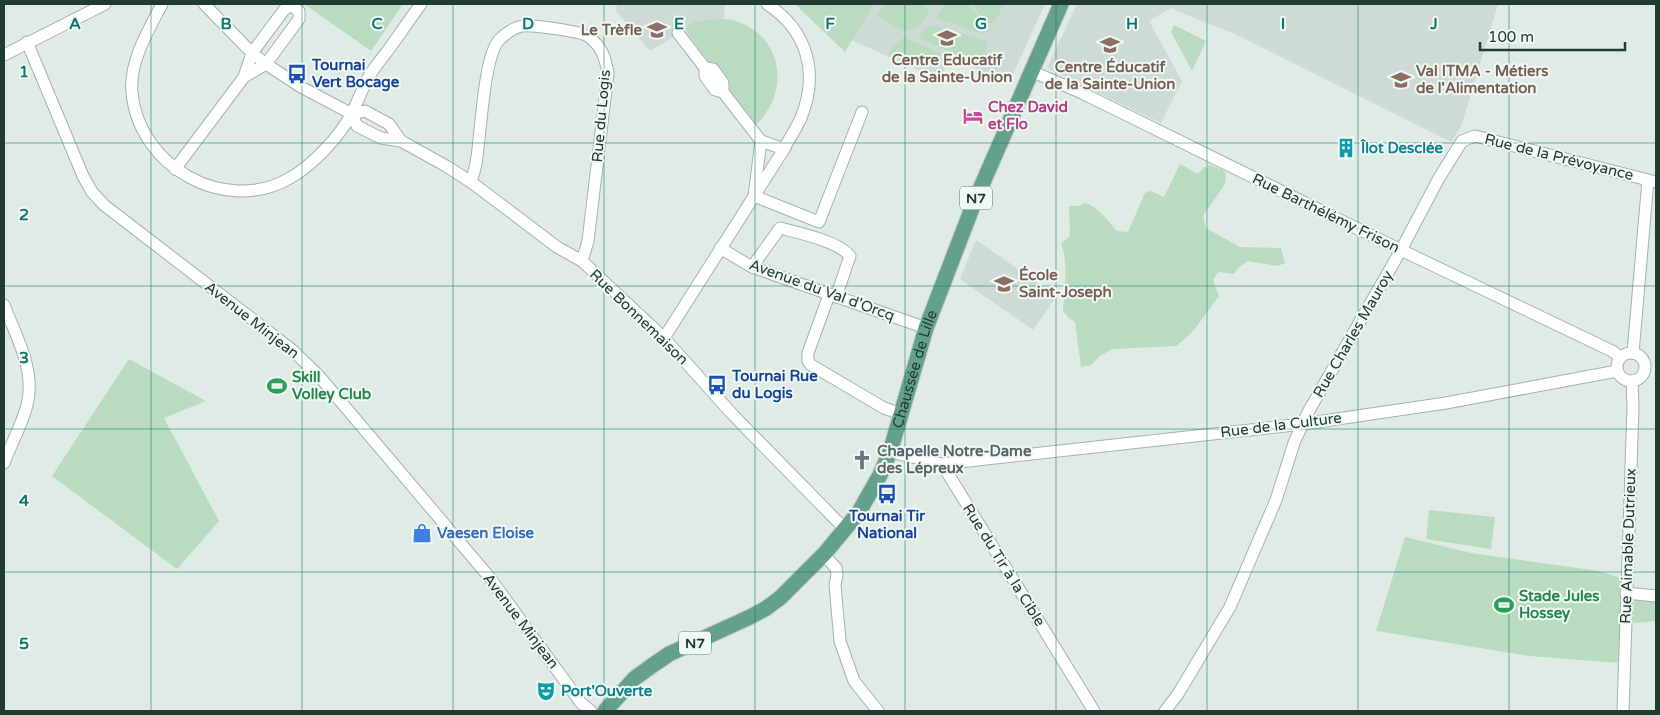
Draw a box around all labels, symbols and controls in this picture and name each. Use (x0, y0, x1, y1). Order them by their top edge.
text: A (69, 14, 81, 34)
text: B (220, 14, 232, 34)
text: C (371, 14, 383, 34)
text: D (522, 14, 534, 34)
text: E (674, 14, 684, 34)
text: F (825, 14, 835, 34)
text: G (975, 14, 987, 34)
text: H (1126, 14, 1138, 34)
text: I (1281, 14, 1285, 34)
text: J (1429, 14, 1438, 34)
school or university icon: Le Trèfle (646, 19, 668, 41)
scale bar (1480, 20, 1625, 52)
place label: Le Trèfle (581, 21, 643, 39)
school or university icon: Centre Educatif de la Sainte-Union (936, 27, 958, 49)
text: 100 m (1488, 28, 1534, 46)
school or university icon: Centre Éducatif de la Sainte-Union (1099, 34, 1121, 56)
place label: Centre Educatif de la Sainte-Union (882, 51, 1012, 86)
place label: Tournai Vert Bocage (311, 56, 400, 92)
place label: Centre Éducatif de la Sainte-Union (1045, 57, 1175, 93)
text: 1 (19, 62, 29, 82)
place label: Val ITMA - Métiers de l'Alimentation (1416, 62, 1548, 97)
bus stop icon: Tournai Vert Bocage (286, 63, 308, 85)
street label: Rue du Logis (588, 69, 614, 163)
school or university icon: Val ITMA - Métiers de l'Alimentation (1390, 69, 1412, 91)
place label: Chez David et Flo (988, 98, 1068, 133)
hotel icon: Chez David et Flo (962, 105, 984, 127)
street label: Rue de la Prévoyance (1483, 130, 1635, 184)
building icon: Îlot Desclée (1335, 137, 1357, 159)
place label: Îlot Desclée (1360, 139, 1443, 157)
street label: Rue Barthélémy Frison (1249, 169, 1403, 257)
road number: N7 (960, 187, 992, 210)
text: 2 (19, 205, 29, 225)
street label: Avenue du Val d'Orcq (747, 255, 897, 325)
street label: Rue Bonnemaison (586, 265, 692, 369)
place label: École Saint-Joseph (1019, 265, 1112, 302)
street label: Rue Charles Mauroy (1309, 267, 1397, 401)
school or university icon: École Saint-Joseph (993, 273, 1015, 295)
street label: Avenue Minjean (201, 278, 303, 362)
street label: Chaussée de Lille (888, 307, 941, 430)
text: 3 (19, 348, 29, 368)
place label: Tournai Rue du Logis (731, 367, 818, 403)
place label: Skill Volley Club (292, 368, 372, 404)
bus stop icon: Tournai Rue du Logis (706, 374, 728, 396)
sports icon: Skill Volley Club (266, 375, 288, 397)
street label: Rue de la Culture (1219, 409, 1343, 441)
place label: Chapelle Notre-Dame des Lépreux (877, 442, 1032, 478)
church icon: Chapelle Notre-Dame des Lépreux (851, 449, 873, 471)
street label: Rue Aimable Dutrieux (1616, 468, 1640, 624)
bus stop icon: Tournai Tir National (876, 483, 898, 505)
text: 4 (19, 491, 29, 511)
street label: Rue du Tir à la Cible (959, 500, 1049, 630)
place label: Tournai Tir National (848, 507, 925, 542)
shop icon: Vaesen Eloise (411, 522, 433, 544)
place label: Vaesen Eloise (437, 524, 535, 542)
street label: Avenue Minjean (479, 570, 563, 672)
place label: Stade Jules Hossey (1519, 587, 1599, 623)
sports icon: Stade Jules Hossey (1493, 594, 1515, 616)
road number: N7 (679, 632, 711, 654)
text: 5 (19, 634, 29, 654)
theatre icon: Port'Ouverte (535, 680, 557, 702)
place label: Port'Ouverte (561, 682, 653, 700)

